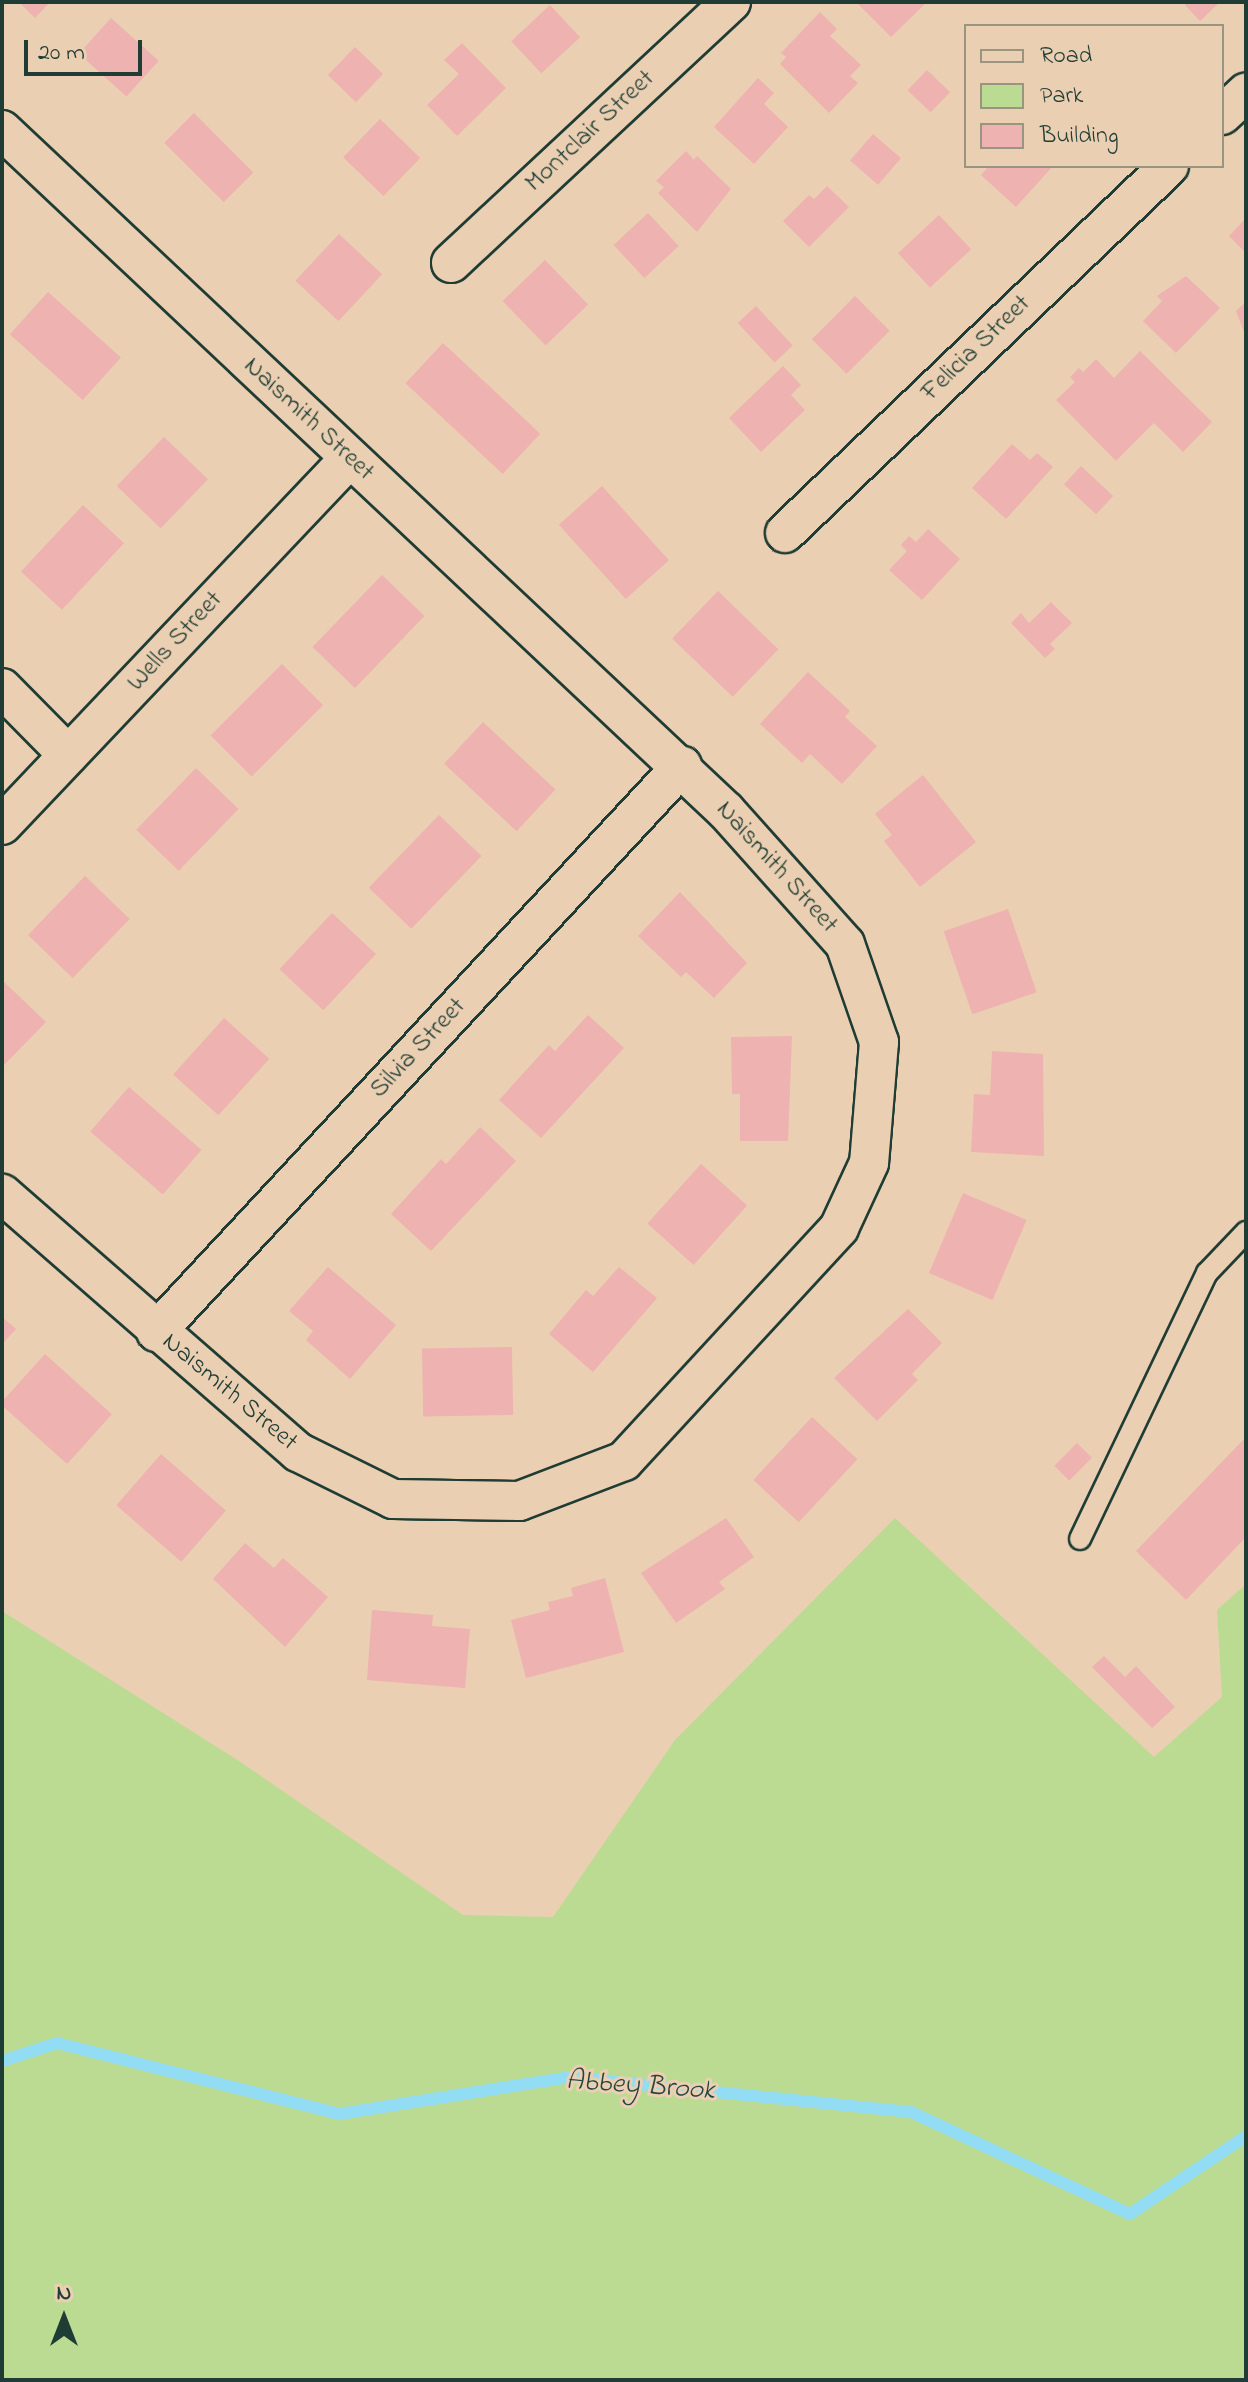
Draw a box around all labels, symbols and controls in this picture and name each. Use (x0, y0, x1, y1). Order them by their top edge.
scale bar (28, 24, 146, 74)
legend (964, 24, 1224, 168)
text: 20 m (38, 36, 85, 71)
text: Road (1040, 39, 1092, 74)
street label: Montclair Street (520, 64, 662, 200)
text: Park (1040, 79, 1083, 114)
text: Building (1040, 119, 1119, 154)
street label: Felicia Street (916, 289, 1038, 409)
street label: Naismith Street (236, 351, 380, 489)
street label: Wells Street (122, 585, 230, 699)
street label: Naismith Street (708, 795, 844, 941)
street label: Silvia Street (364, 992, 474, 1106)
street label: Naismith Street (155, 1327, 303, 1459)
water label: Abbey Brook (564, 2065, 716, 2109)
north arrow (24, 2278, 104, 2358)
text: N (57, 2278, 71, 2310)

